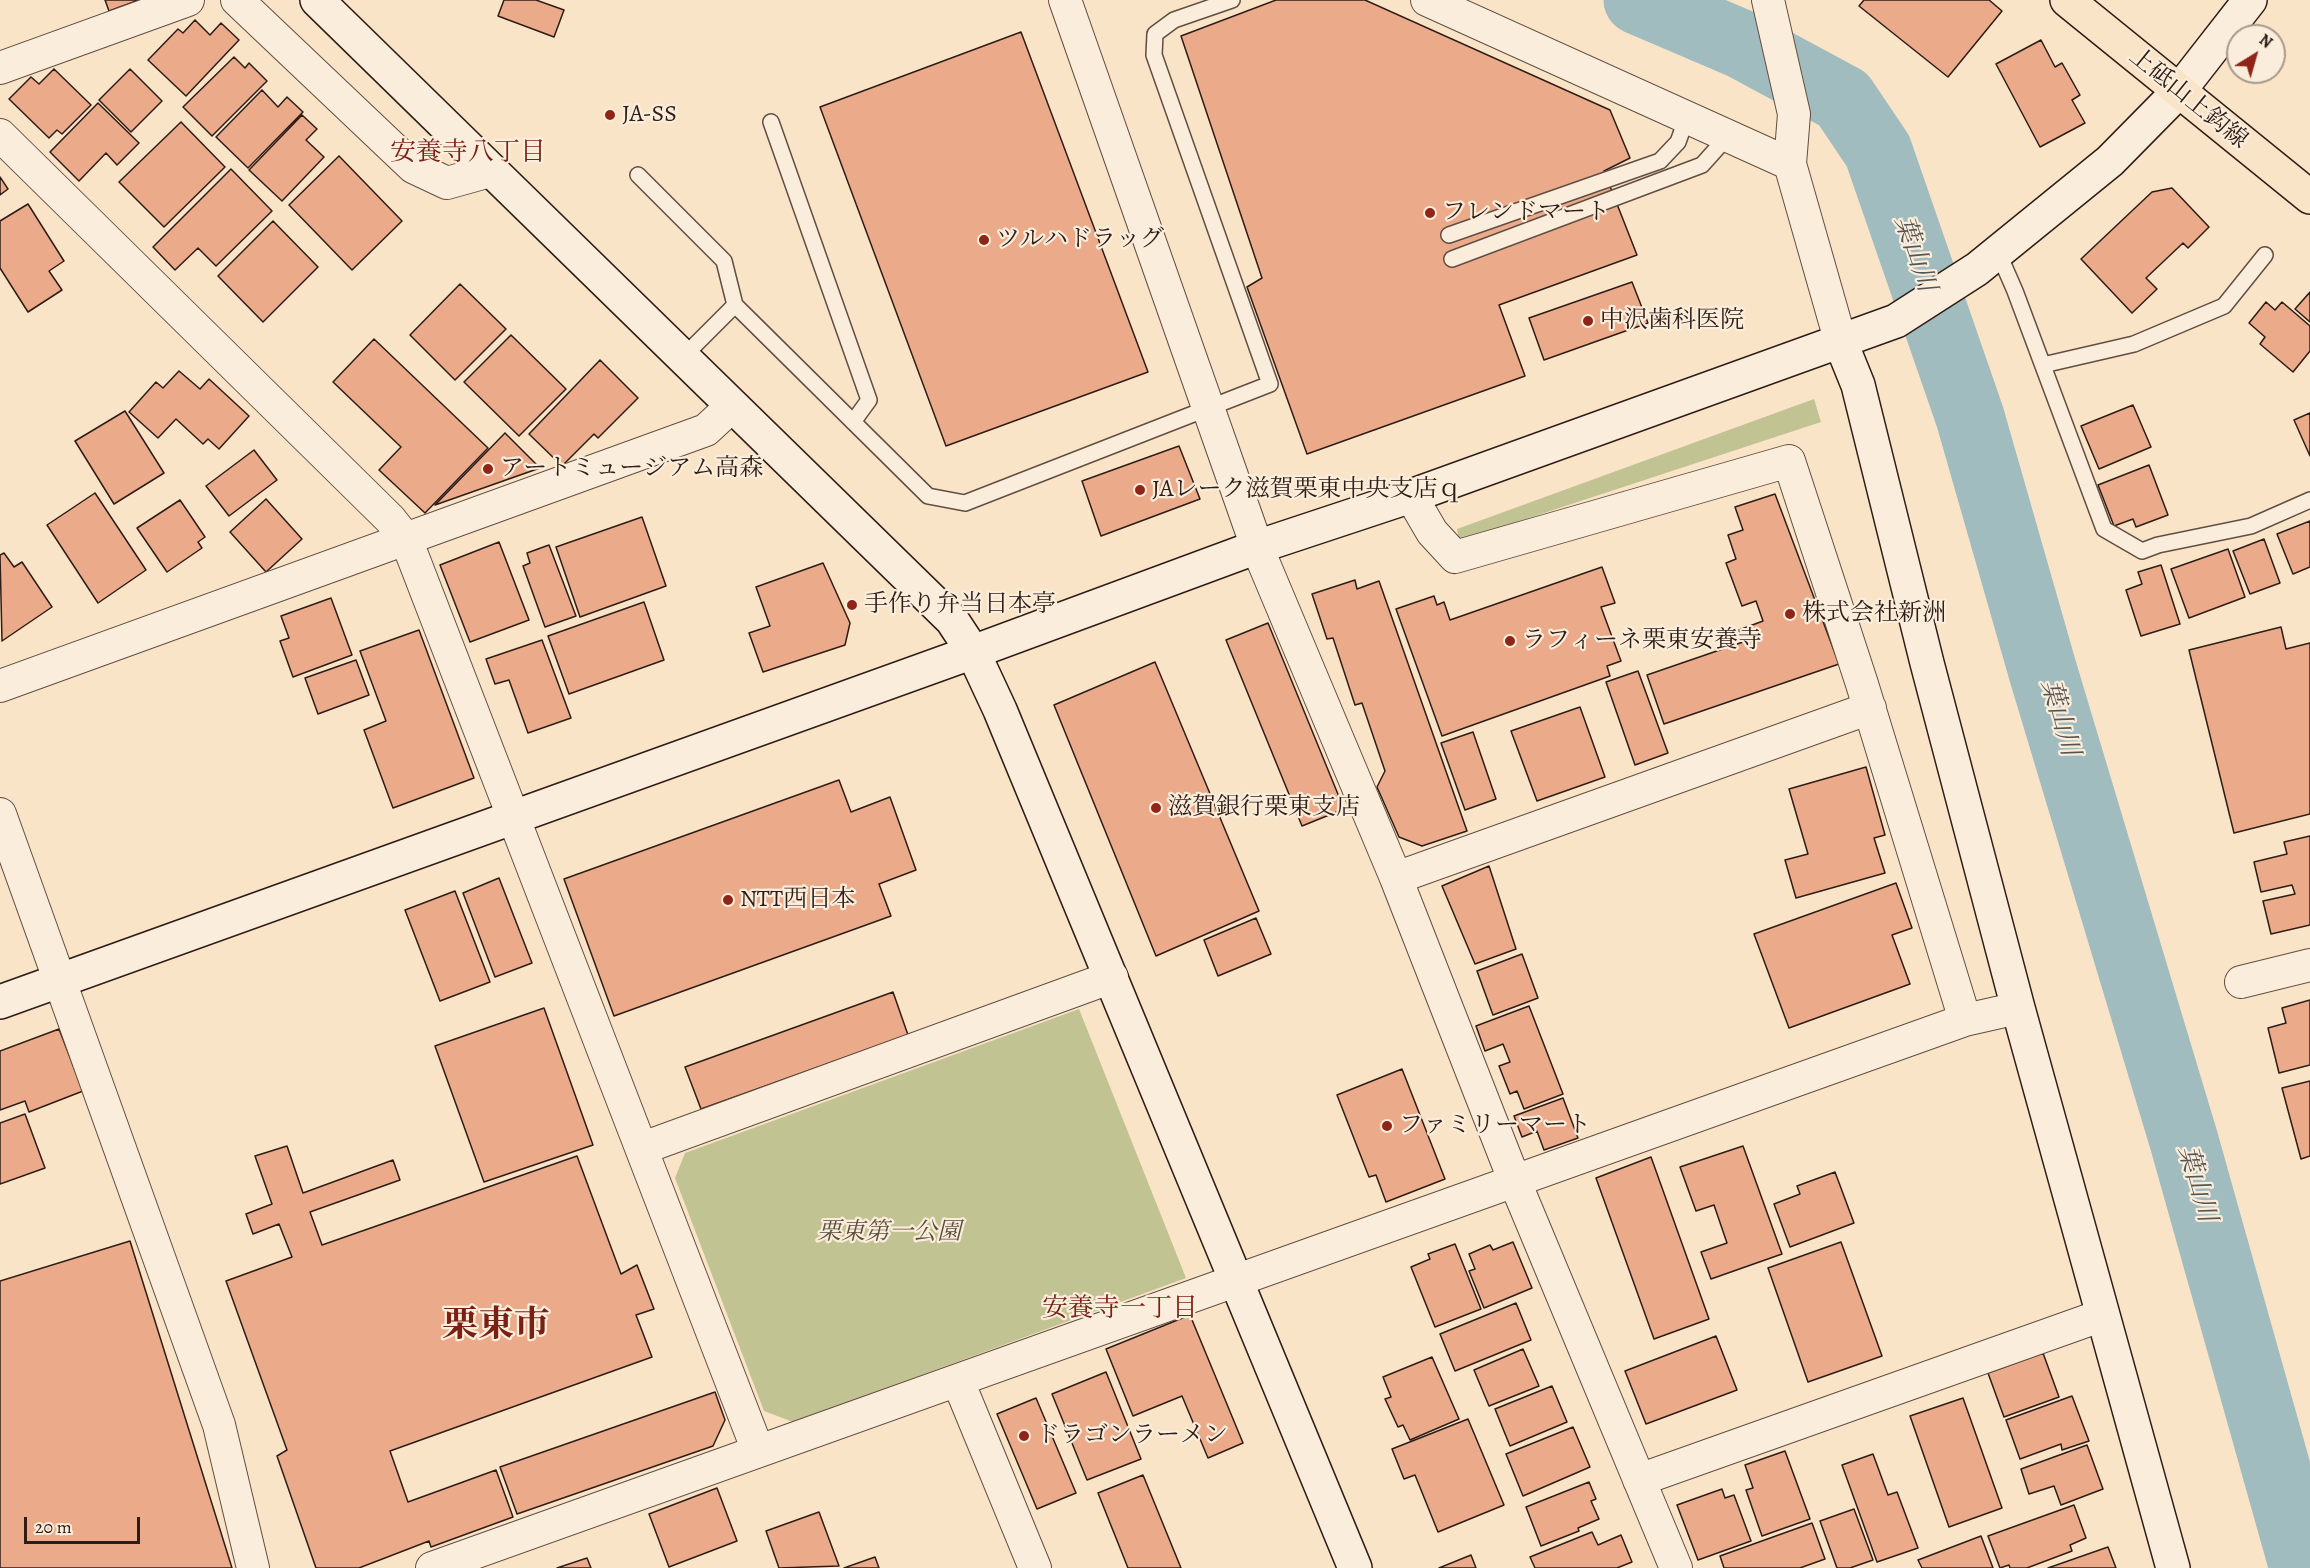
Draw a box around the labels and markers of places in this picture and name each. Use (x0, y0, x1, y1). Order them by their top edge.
place label: JA-SS (622, 101, 677, 129)
marker: JA-SS (603, 108, 617, 122)
place label: フレンドマート (1442, 199, 1610, 227)
marker: フレンドマート (1423, 206, 1437, 220)
place label: ツルハドラッグ (996, 226, 1164, 254)
marker: ツルハドラッグ (977, 233, 991, 247)
place label: 中沢歯科医院 (1600, 307, 1744, 335)
marker: 中沢歯科医院 (1581, 314, 1595, 328)
place label: アートミュージアム高森 (500, 455, 763, 483)
marker: アートミュージアム高森 (481, 462, 495, 476)
place label: JAレーク滋賀栗東中央支店ｑ (1152, 476, 1462, 504)
marker: JAレーク滋賀栗東中央支店ｑ (1133, 483, 1147, 497)
place label: 手作り弁当日本亭 (864, 591, 1056, 619)
marker: 手作り弁当日本亭 (845, 598, 859, 612)
place label: 株式会社新洲 (1802, 600, 1946, 628)
marker: 株式会社新洲 (1783, 607, 1797, 621)
place label: ラフィーネ栗東安養寺 (1522, 627, 1762, 655)
marker: ラフィーネ栗東安養寺 (1503, 634, 1517, 648)
place label: 滋賀銀行栗東支店 (1168, 794, 1360, 822)
marker: 滋賀銀行栗東支店 (1149, 801, 1163, 815)
place label: NTT西日本 (740, 886, 855, 914)
marker: NTT西日本 (721, 893, 735, 907)
place label: ファミリーマート (1399, 1112, 1591, 1140)
marker: ファミリーマート (1380, 1119, 1394, 1133)
place label: ドラゴンラーメン (1036, 1422, 1228, 1450)
marker: ドラゴンラーメン (1017, 1429, 1031, 1443)

